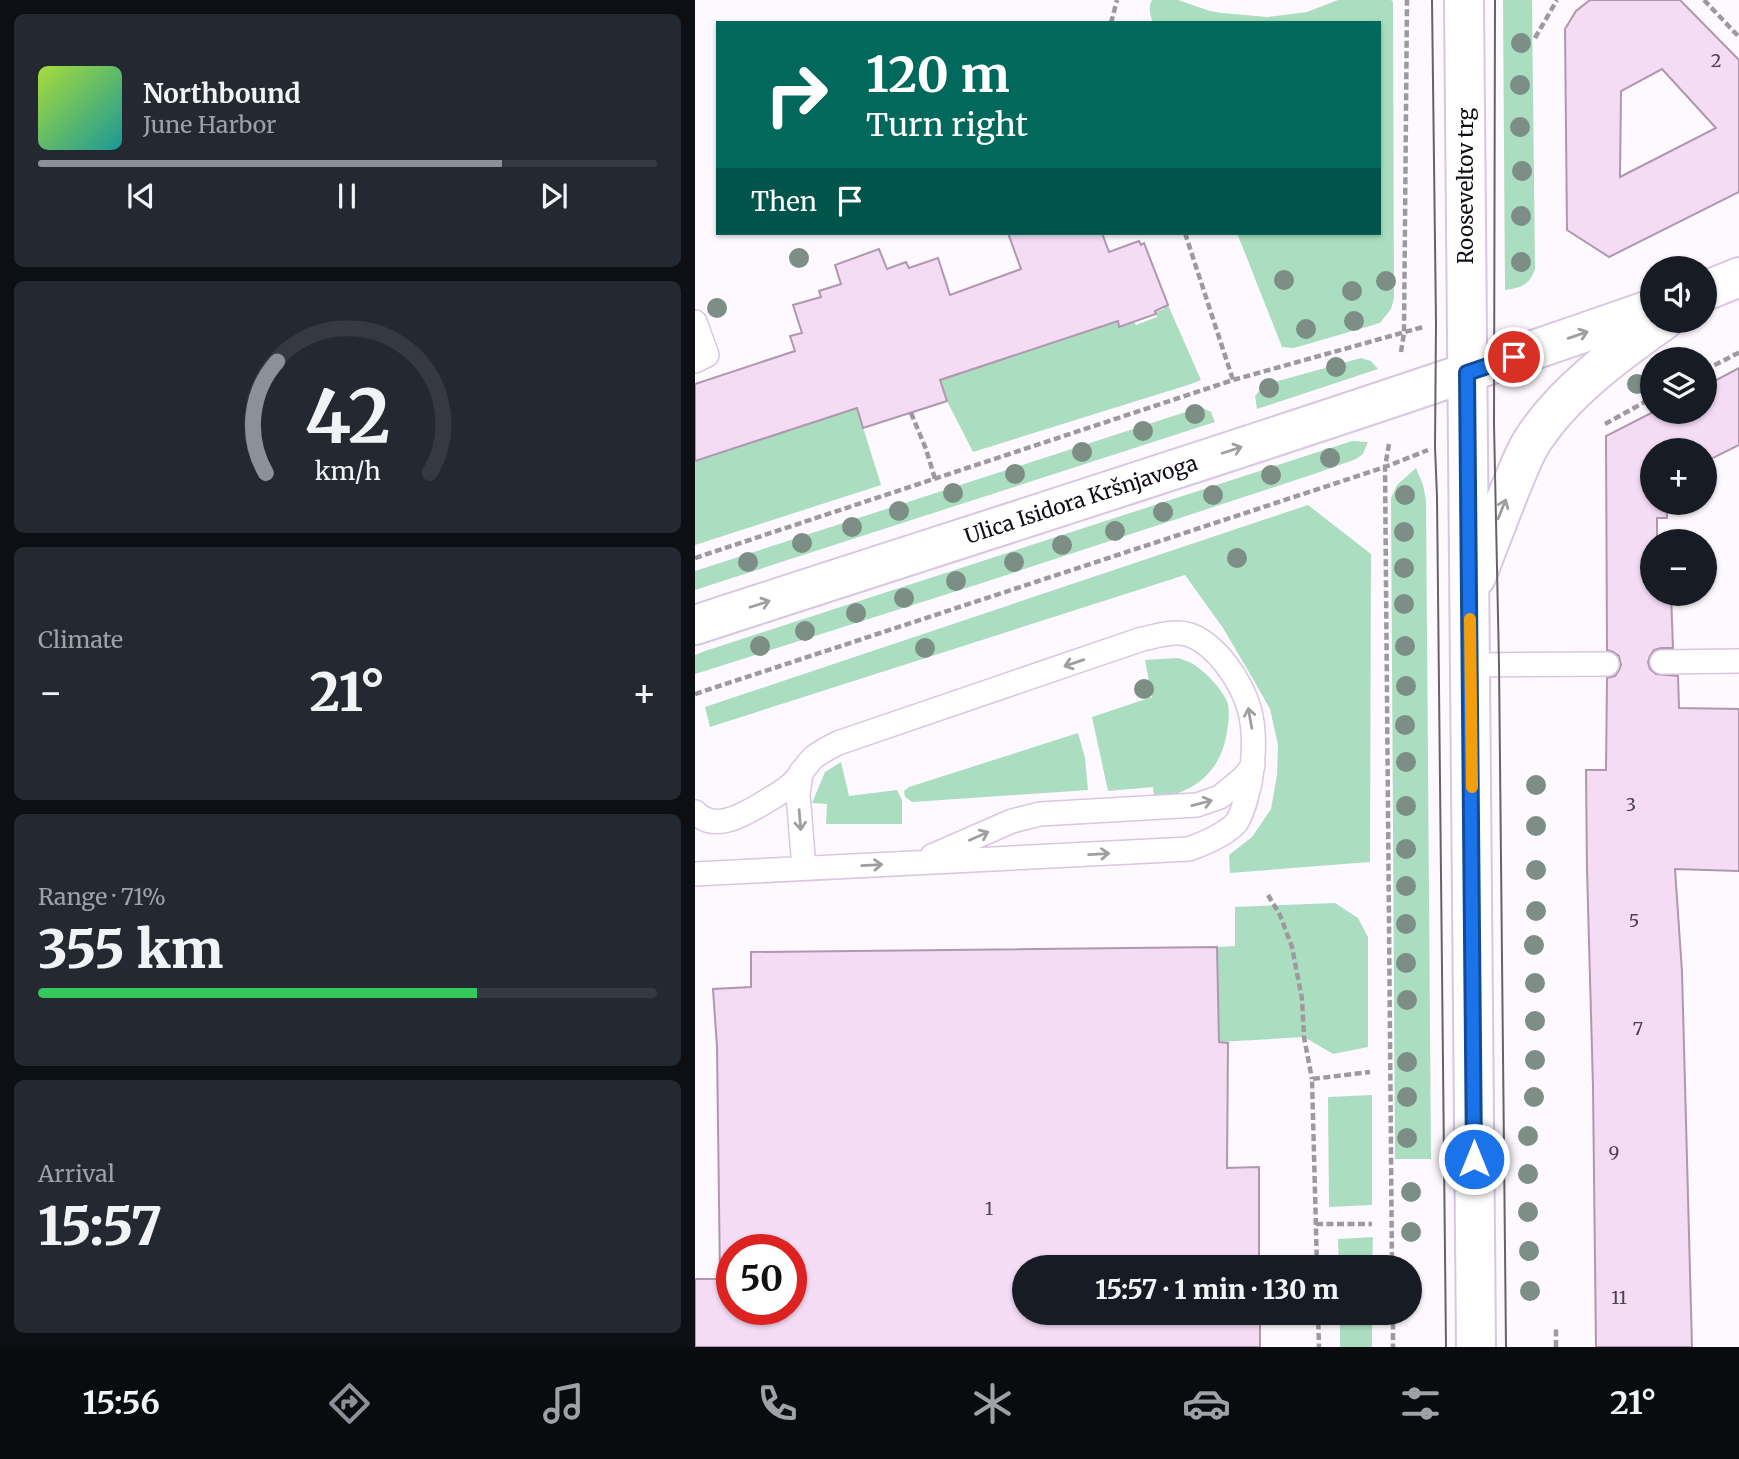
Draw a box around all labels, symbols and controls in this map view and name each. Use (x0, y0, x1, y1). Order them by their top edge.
text: 120 m (866, 44, 1010, 105)
icon: right (751, 49, 842, 140)
house number: 2 (1711, 49, 1721, 72)
text: Northbound (143, 77, 301, 110)
text: Turn right (866, 105, 1028, 145)
street label: Rooseveltov trg (1452, 107, 1479, 264)
text: June Harbor (143, 110, 276, 139)
icon: previous (122, 177, 160, 215)
icon: pause (328, 177, 366, 215)
icon: next (535, 177, 573, 215)
icon: arrive (831, 182, 869, 220)
text: Then (751, 185, 817, 218)
map controls (1640, 256, 1717, 606)
button: sound (1640, 256, 1717, 333)
pin (1484, 327, 1544, 387)
one-way arrow (1566, 328, 1588, 340)
icon: arrive (1495, 338, 1533, 376)
button: layers (1640, 347, 1717, 424)
text: 42 (304, 371, 391, 463)
button: + (1640, 438, 1717, 515)
one-way arrow (1221, 443, 1243, 455)
street label: Ulica Isidora Kršnjavoga (961, 449, 1201, 550)
text: km/h (314, 455, 381, 487)
one-way arrow (1497, 499, 1510, 521)
button: − (1640, 529, 1717, 606)
one-way arrow (749, 597, 771, 610)
text: Climate (38, 625, 123, 654)
one-way arrow (1063, 657, 1085, 670)
text: 21° (310, 660, 385, 725)
text: − (38, 669, 63, 716)
text: + (632, 669, 657, 716)
one-way arrow (1243, 707, 1257, 730)
house number: 3 (1626, 793, 1636, 816)
one-way arrow (1191, 795, 1213, 808)
one-way arrow (794, 808, 807, 831)
one-way arrow (968, 829, 989, 842)
one-way arrow (1087, 847, 1110, 860)
one-way arrow (860, 858, 883, 871)
text: Range · 71% (38, 882, 166, 911)
house number: 5 (1629, 909, 1639, 932)
text: 355 km (38, 917, 223, 982)
house number: 7 (1633, 1017, 1643, 1040)
position arrow (1437, 1122, 1511, 1196)
house number: 9 (1609, 1141, 1619, 1164)
text: Arrival (38, 1159, 115, 1188)
text: 15:57 (38, 1194, 162, 1259)
house number: 1 (985, 1197, 993, 1220)
speed limit sign: 50 (716, 1234, 807, 1325)
text: 15:57 · 1 min · 130 m (1095, 1273, 1339, 1306)
house number: 11 (1611, 1286, 1627, 1309)
icon: directions (325, 1379, 374, 1428)
icon: music (539, 1379, 588, 1428)
icon: phone (753, 1379, 802, 1428)
icon: climate (968, 1379, 1017, 1428)
icon: car (1182, 1379, 1231, 1428)
icon: filters (1396, 1379, 1445, 1428)
text: 15:56 (83, 1383, 160, 1423)
text: 21° (1610, 1383, 1656, 1423)

